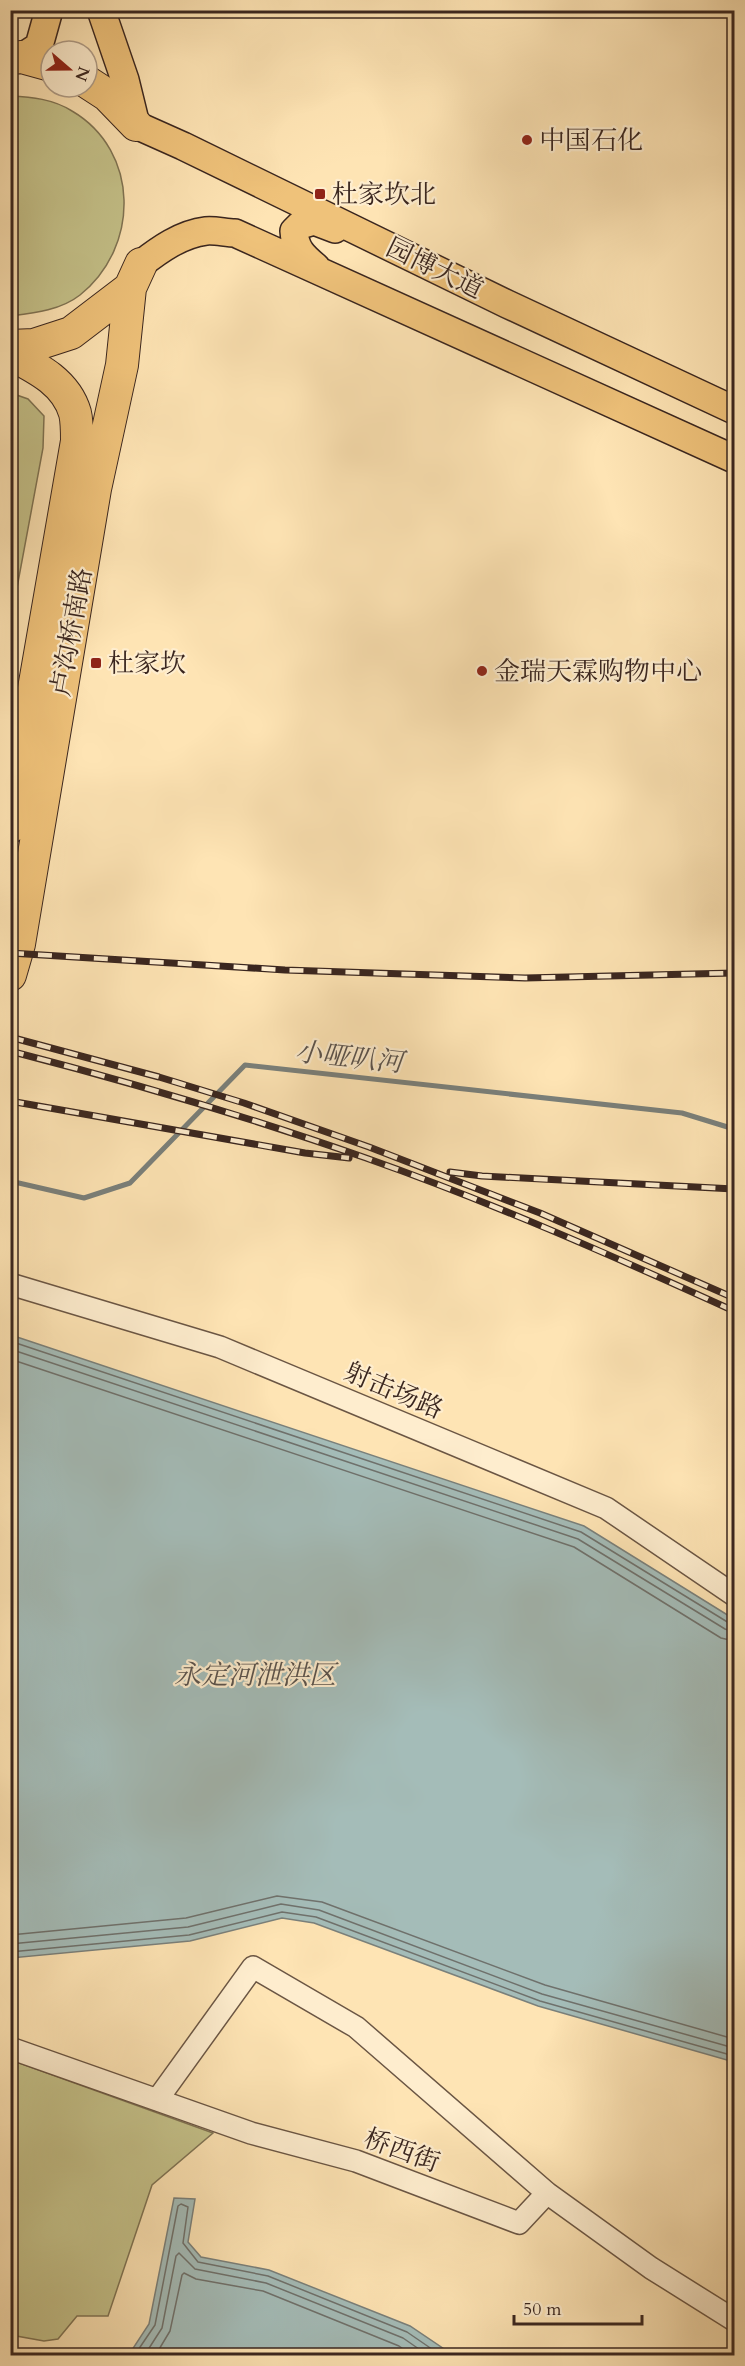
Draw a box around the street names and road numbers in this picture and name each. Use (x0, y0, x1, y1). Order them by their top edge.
street label: 园博大道 (380, 230, 489, 307)
street label: 卢沟桥南路 (43, 565, 100, 699)
street label: 射击场路 (339, 1354, 449, 1427)
street label: 桥西街 (359, 2121, 444, 2180)

